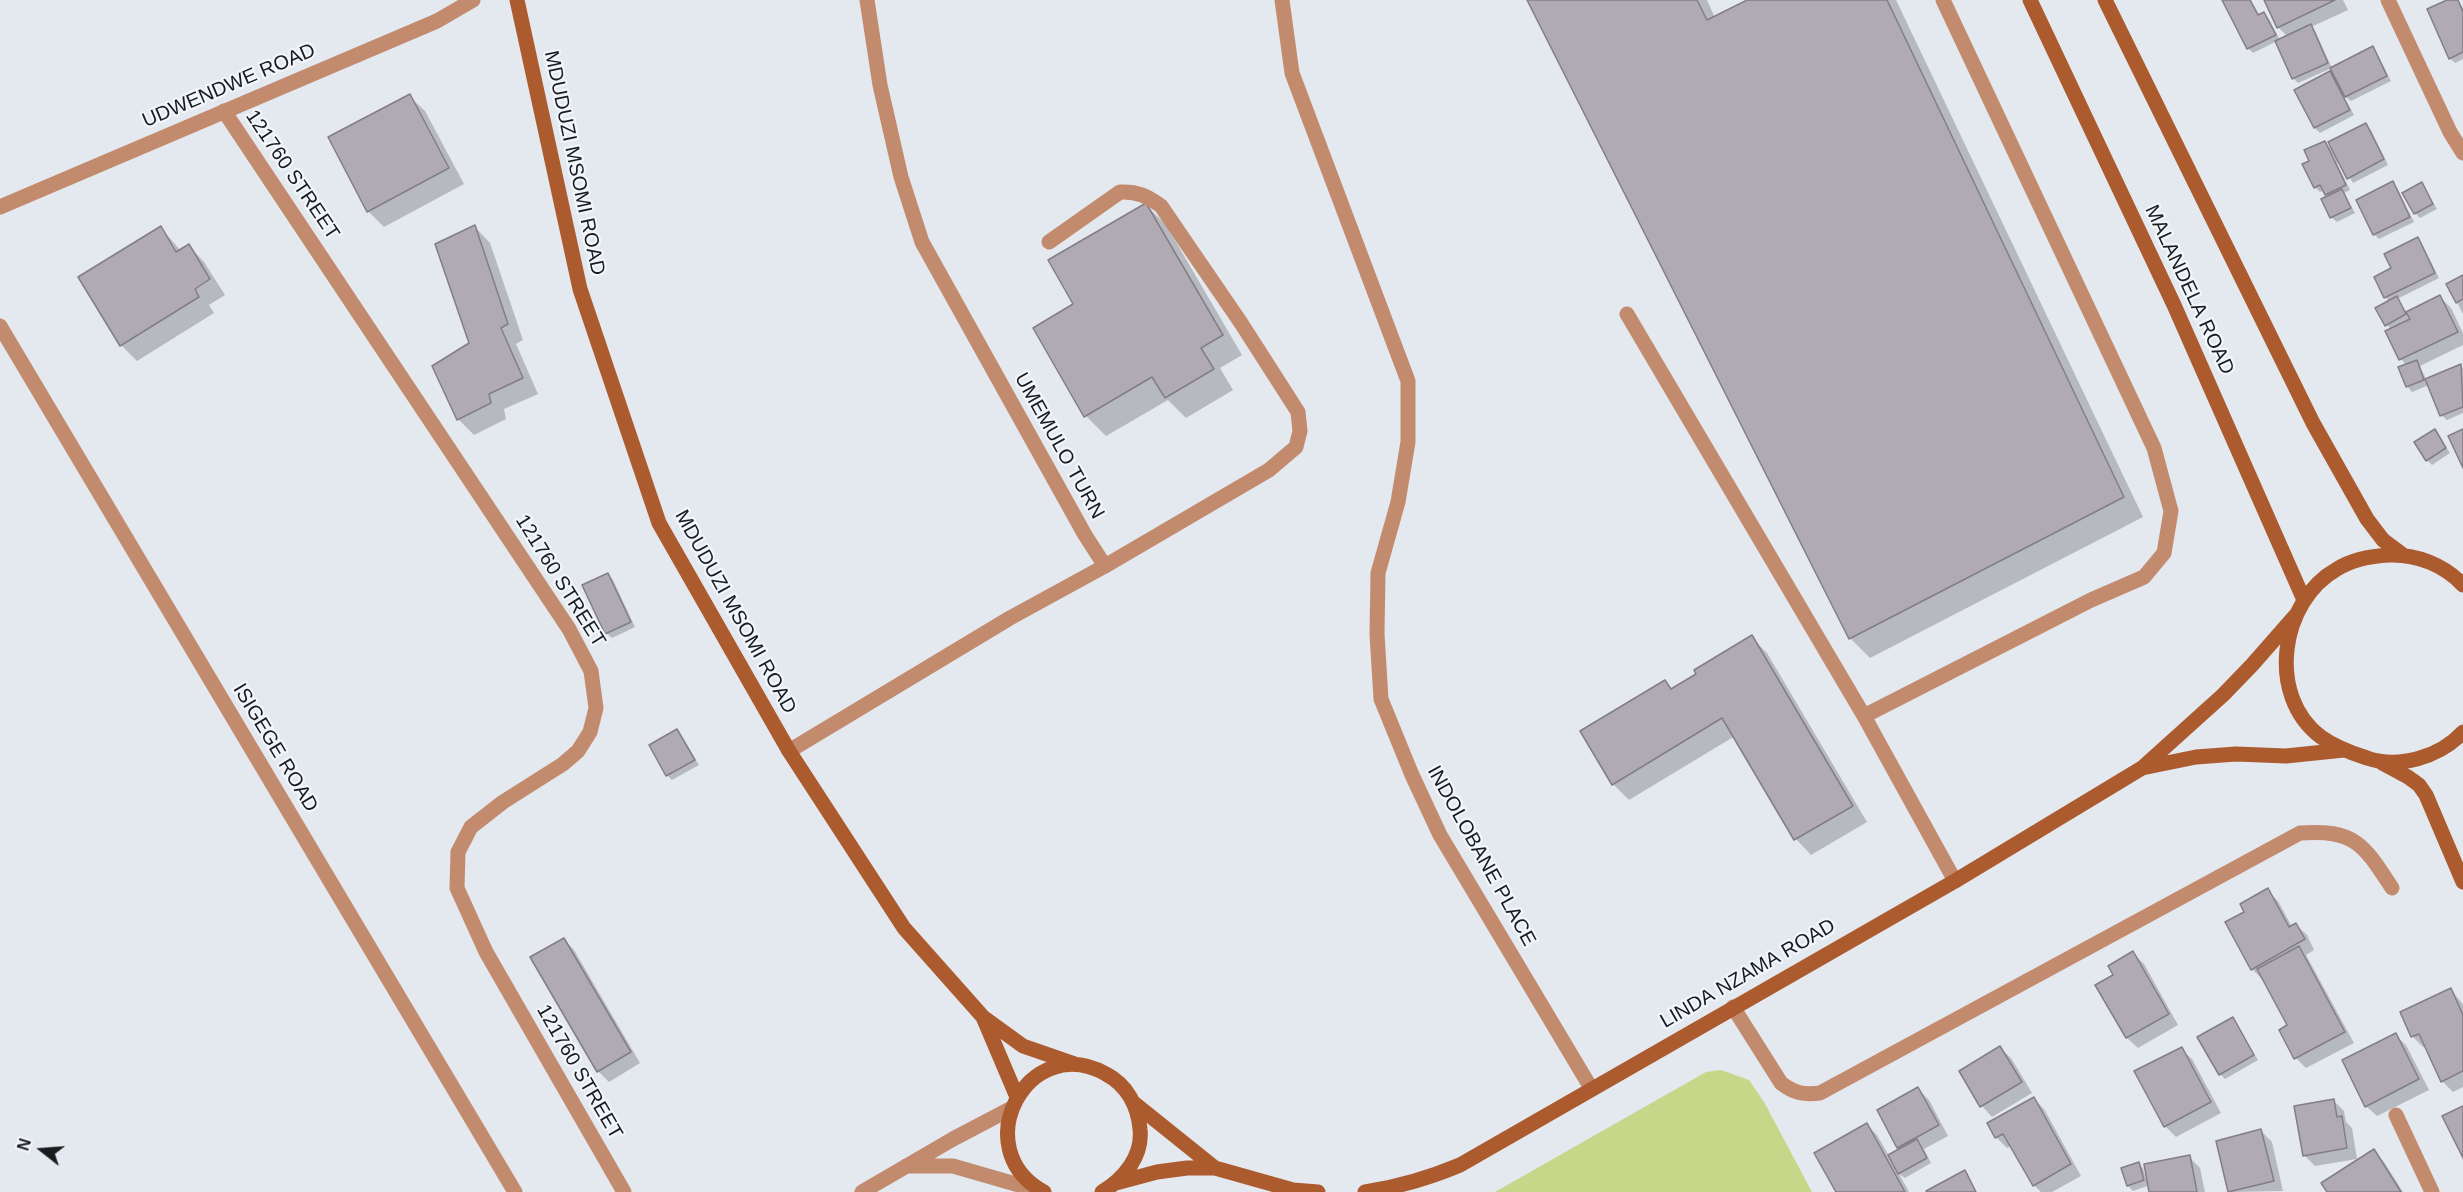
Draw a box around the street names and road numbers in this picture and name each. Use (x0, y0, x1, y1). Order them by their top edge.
street label: UDWENDWE ROAD (139, 39, 319, 133)
street label: MDUDUZI MSOMI ROAD (538, 49, 610, 277)
street label: 121760 STREET (240, 106, 344, 244)
street label: MALANDELA ROAD (2139, 201, 2239, 379)
street label: UMEMULO TURN (1009, 369, 1109, 523)
street label: MDUDUZI MSOMI ROAD (669, 506, 801, 718)
street label: 121760 STREET (510, 511, 610, 651)
street label: ISIGEGE ROAD (227, 679, 323, 817)
street label: INDOLOBANE PLACE (1421, 762, 1541, 950)
street label: LINDA NZAMA ROAD (1656, 914, 1840, 1034)
street label: 121760 STREET (531, 1001, 627, 1143)

